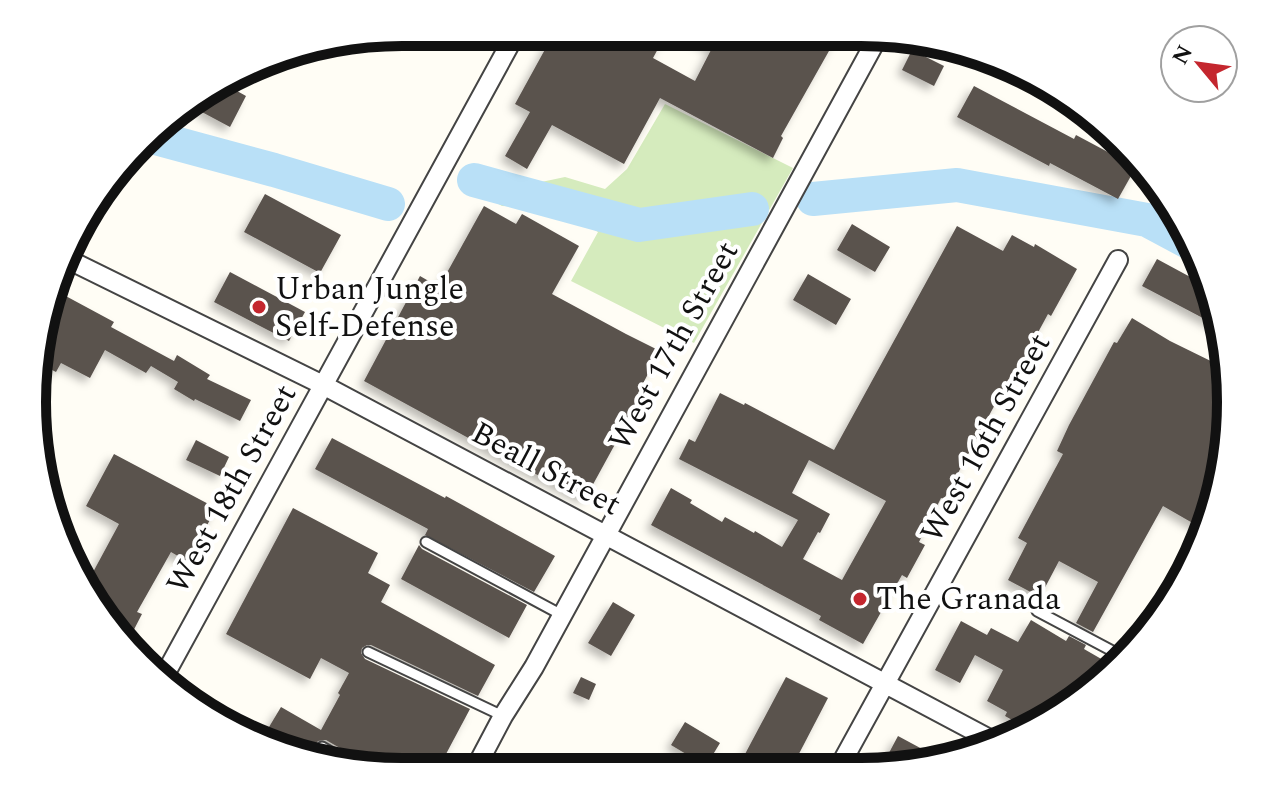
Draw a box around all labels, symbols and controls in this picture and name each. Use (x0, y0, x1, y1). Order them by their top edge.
north arrow (1159, 24, 1239, 104)
text: N (1164, 39, 1202, 71)
street label: West 17th Street (596, 232, 752, 460)
place label: Urban Jungle Self-Defense (275, 265, 464, 351)
marker: Urban Jungle Self-Defense (250, 298, 268, 316)
street label: West 16th Street (908, 324, 1064, 552)
street label: West 18th Street (154, 375, 310, 603)
street label: Beall Street (462, 409, 630, 529)
place label: The Granada (876, 575, 1061, 624)
marker: The Granada (851, 590, 869, 608)

